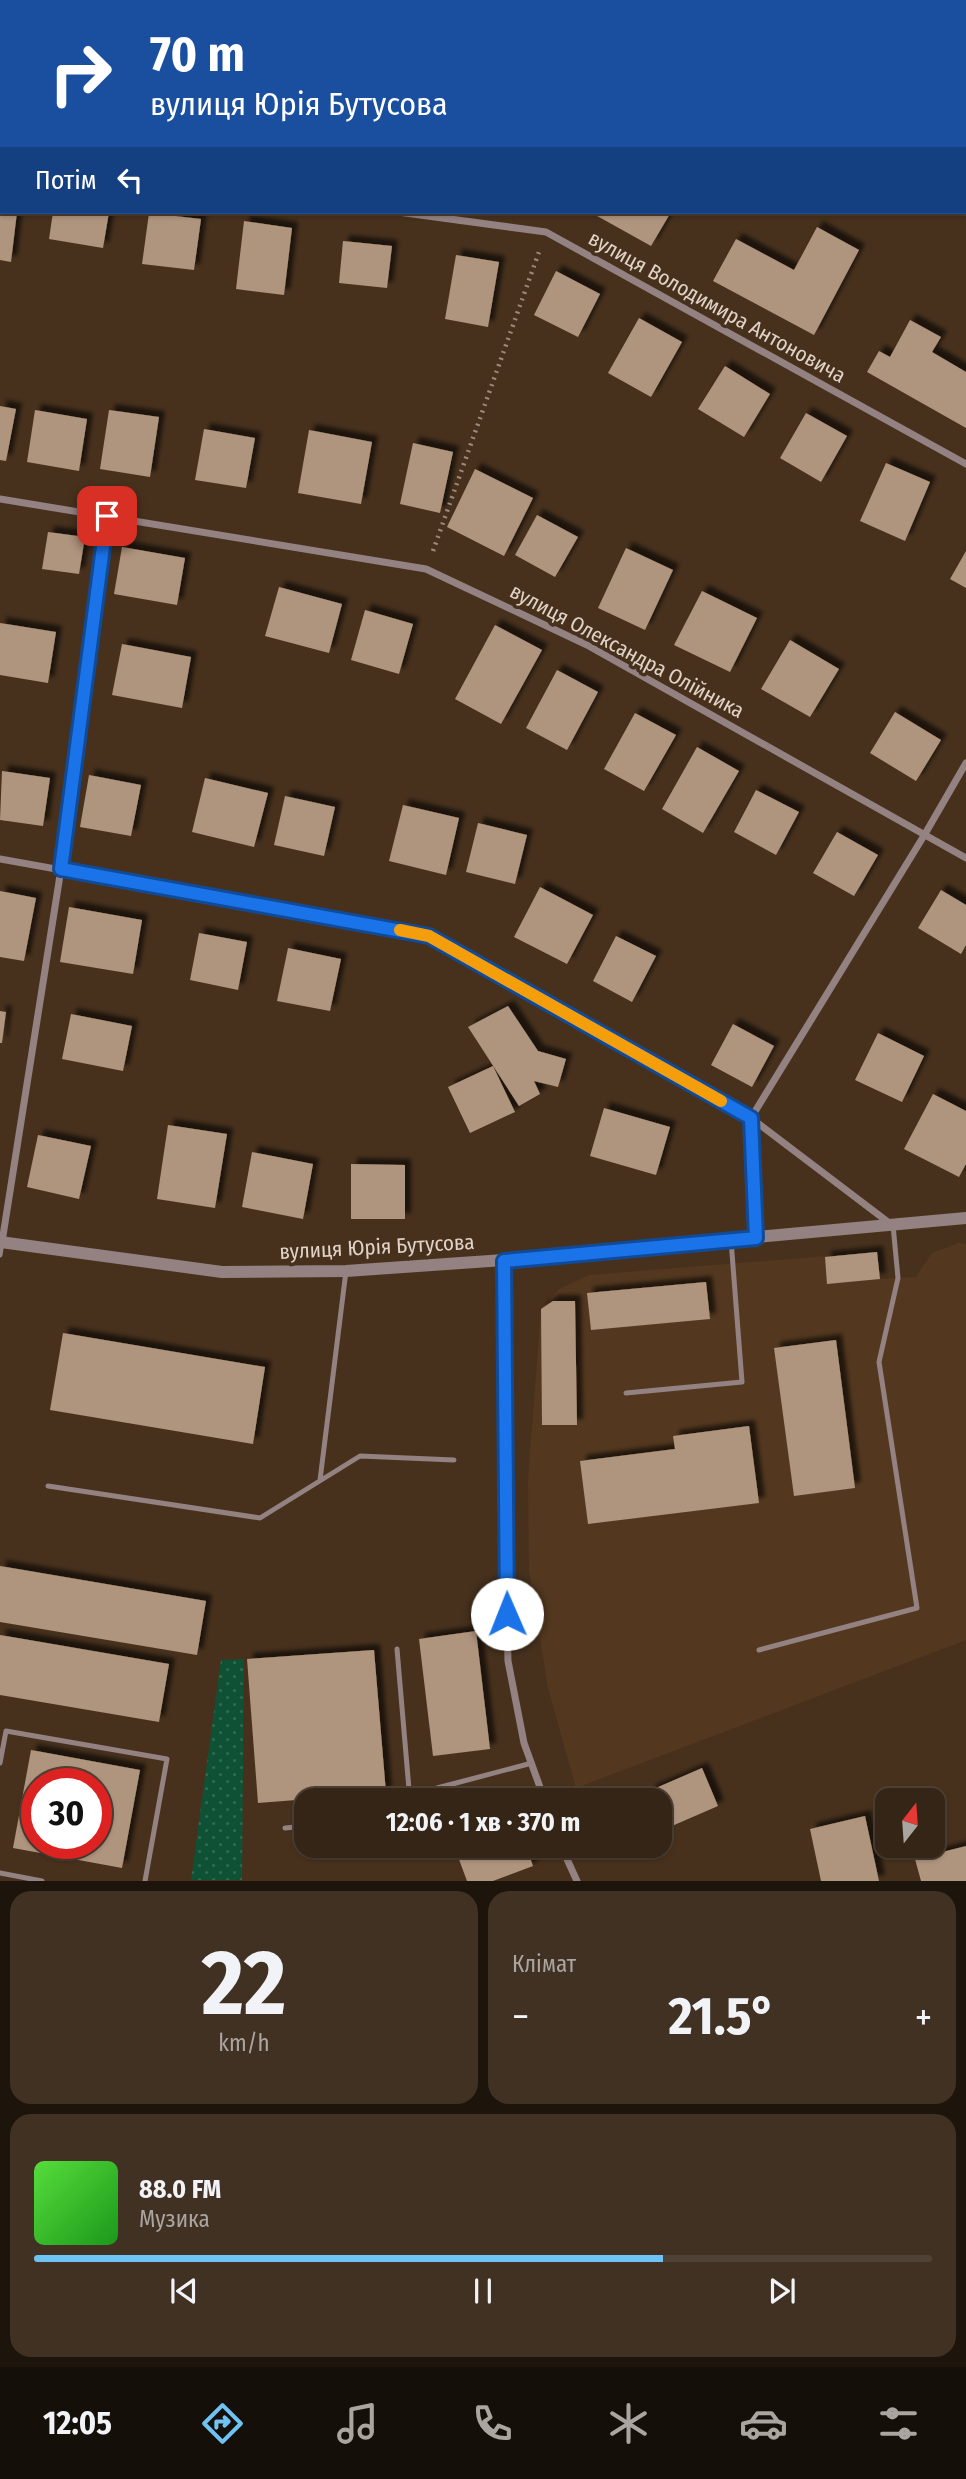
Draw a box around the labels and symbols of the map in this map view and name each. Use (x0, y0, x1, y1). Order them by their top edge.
street label: вулиця Володимира Антоновича (584, 225, 850, 389)
pin (77, 486, 137, 546)
street label: вулиця Олександра Олійника (505, 578, 749, 724)
street label: вулиця Юрія Бутусова (279, 1229, 475, 1265)
position arrow (470, 1577, 544, 1651)
speed limit sign: 30 (21, 1768, 112, 1859)
north arrow (875, 1788, 945, 1858)

